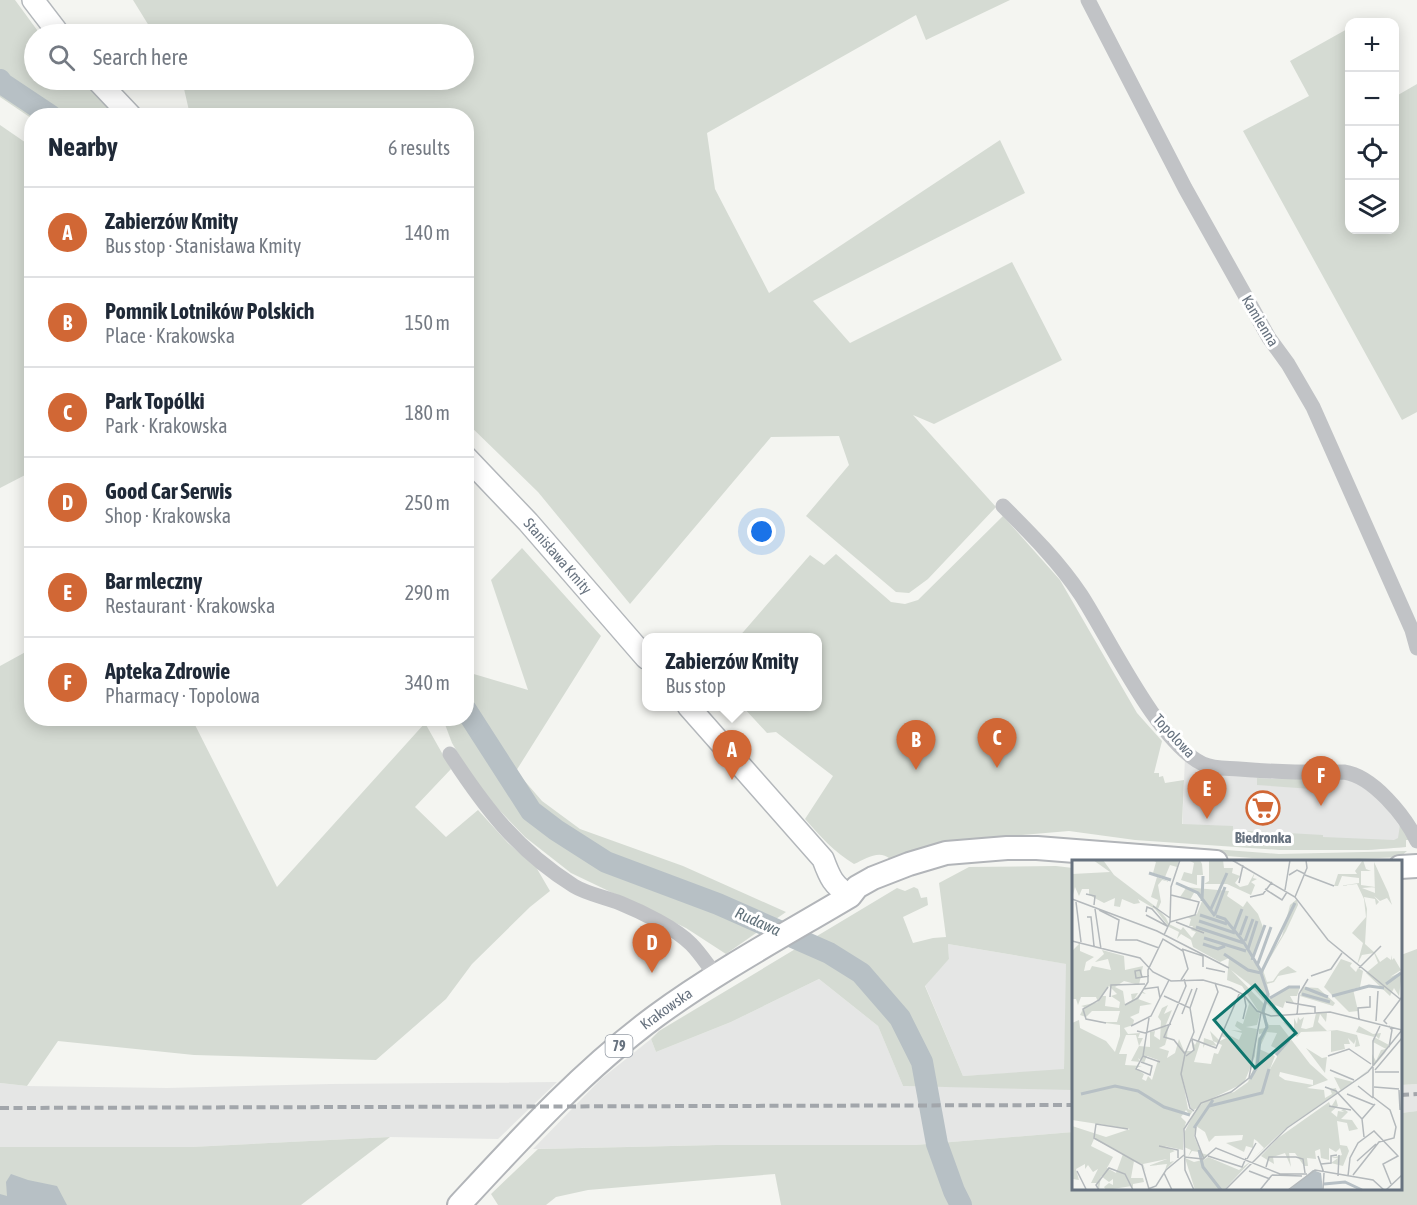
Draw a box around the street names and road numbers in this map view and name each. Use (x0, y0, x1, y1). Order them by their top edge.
street label: Kamienna (1239, 292, 1282, 349)
street label: Stanisława Kmity (521, 514, 595, 597)
street label: Topolowa (1150, 710, 1199, 761)
street label: Krakowska (637, 984, 695, 1033)
road number: 79 (606, 1035, 632, 1057)

